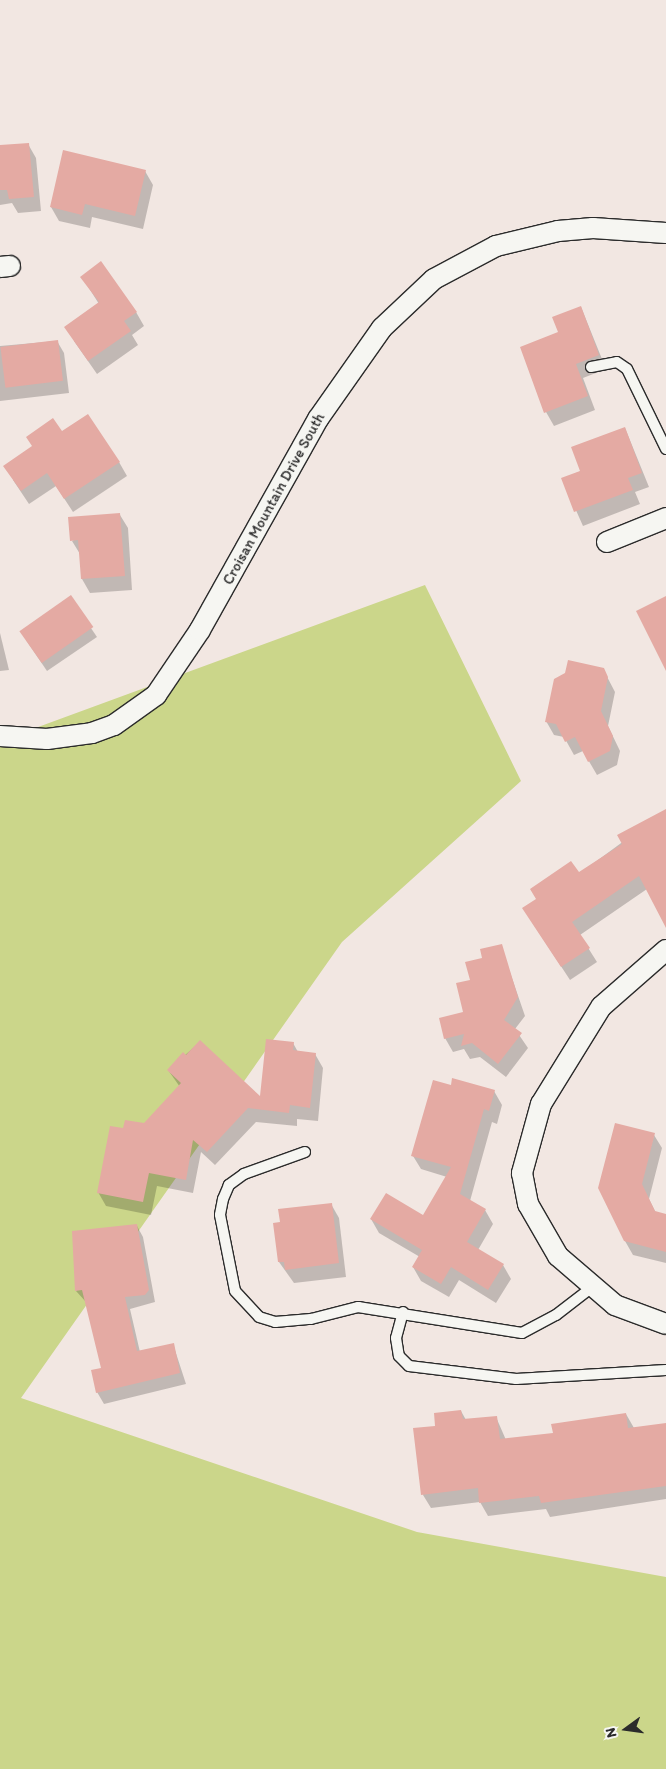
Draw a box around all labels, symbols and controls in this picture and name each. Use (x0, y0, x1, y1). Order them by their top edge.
street label: Croisan Mountain Drive South (219, 410, 329, 588)
north arrow (601, 1704, 651, 1754)
text: N (602, 1726, 620, 1739)

